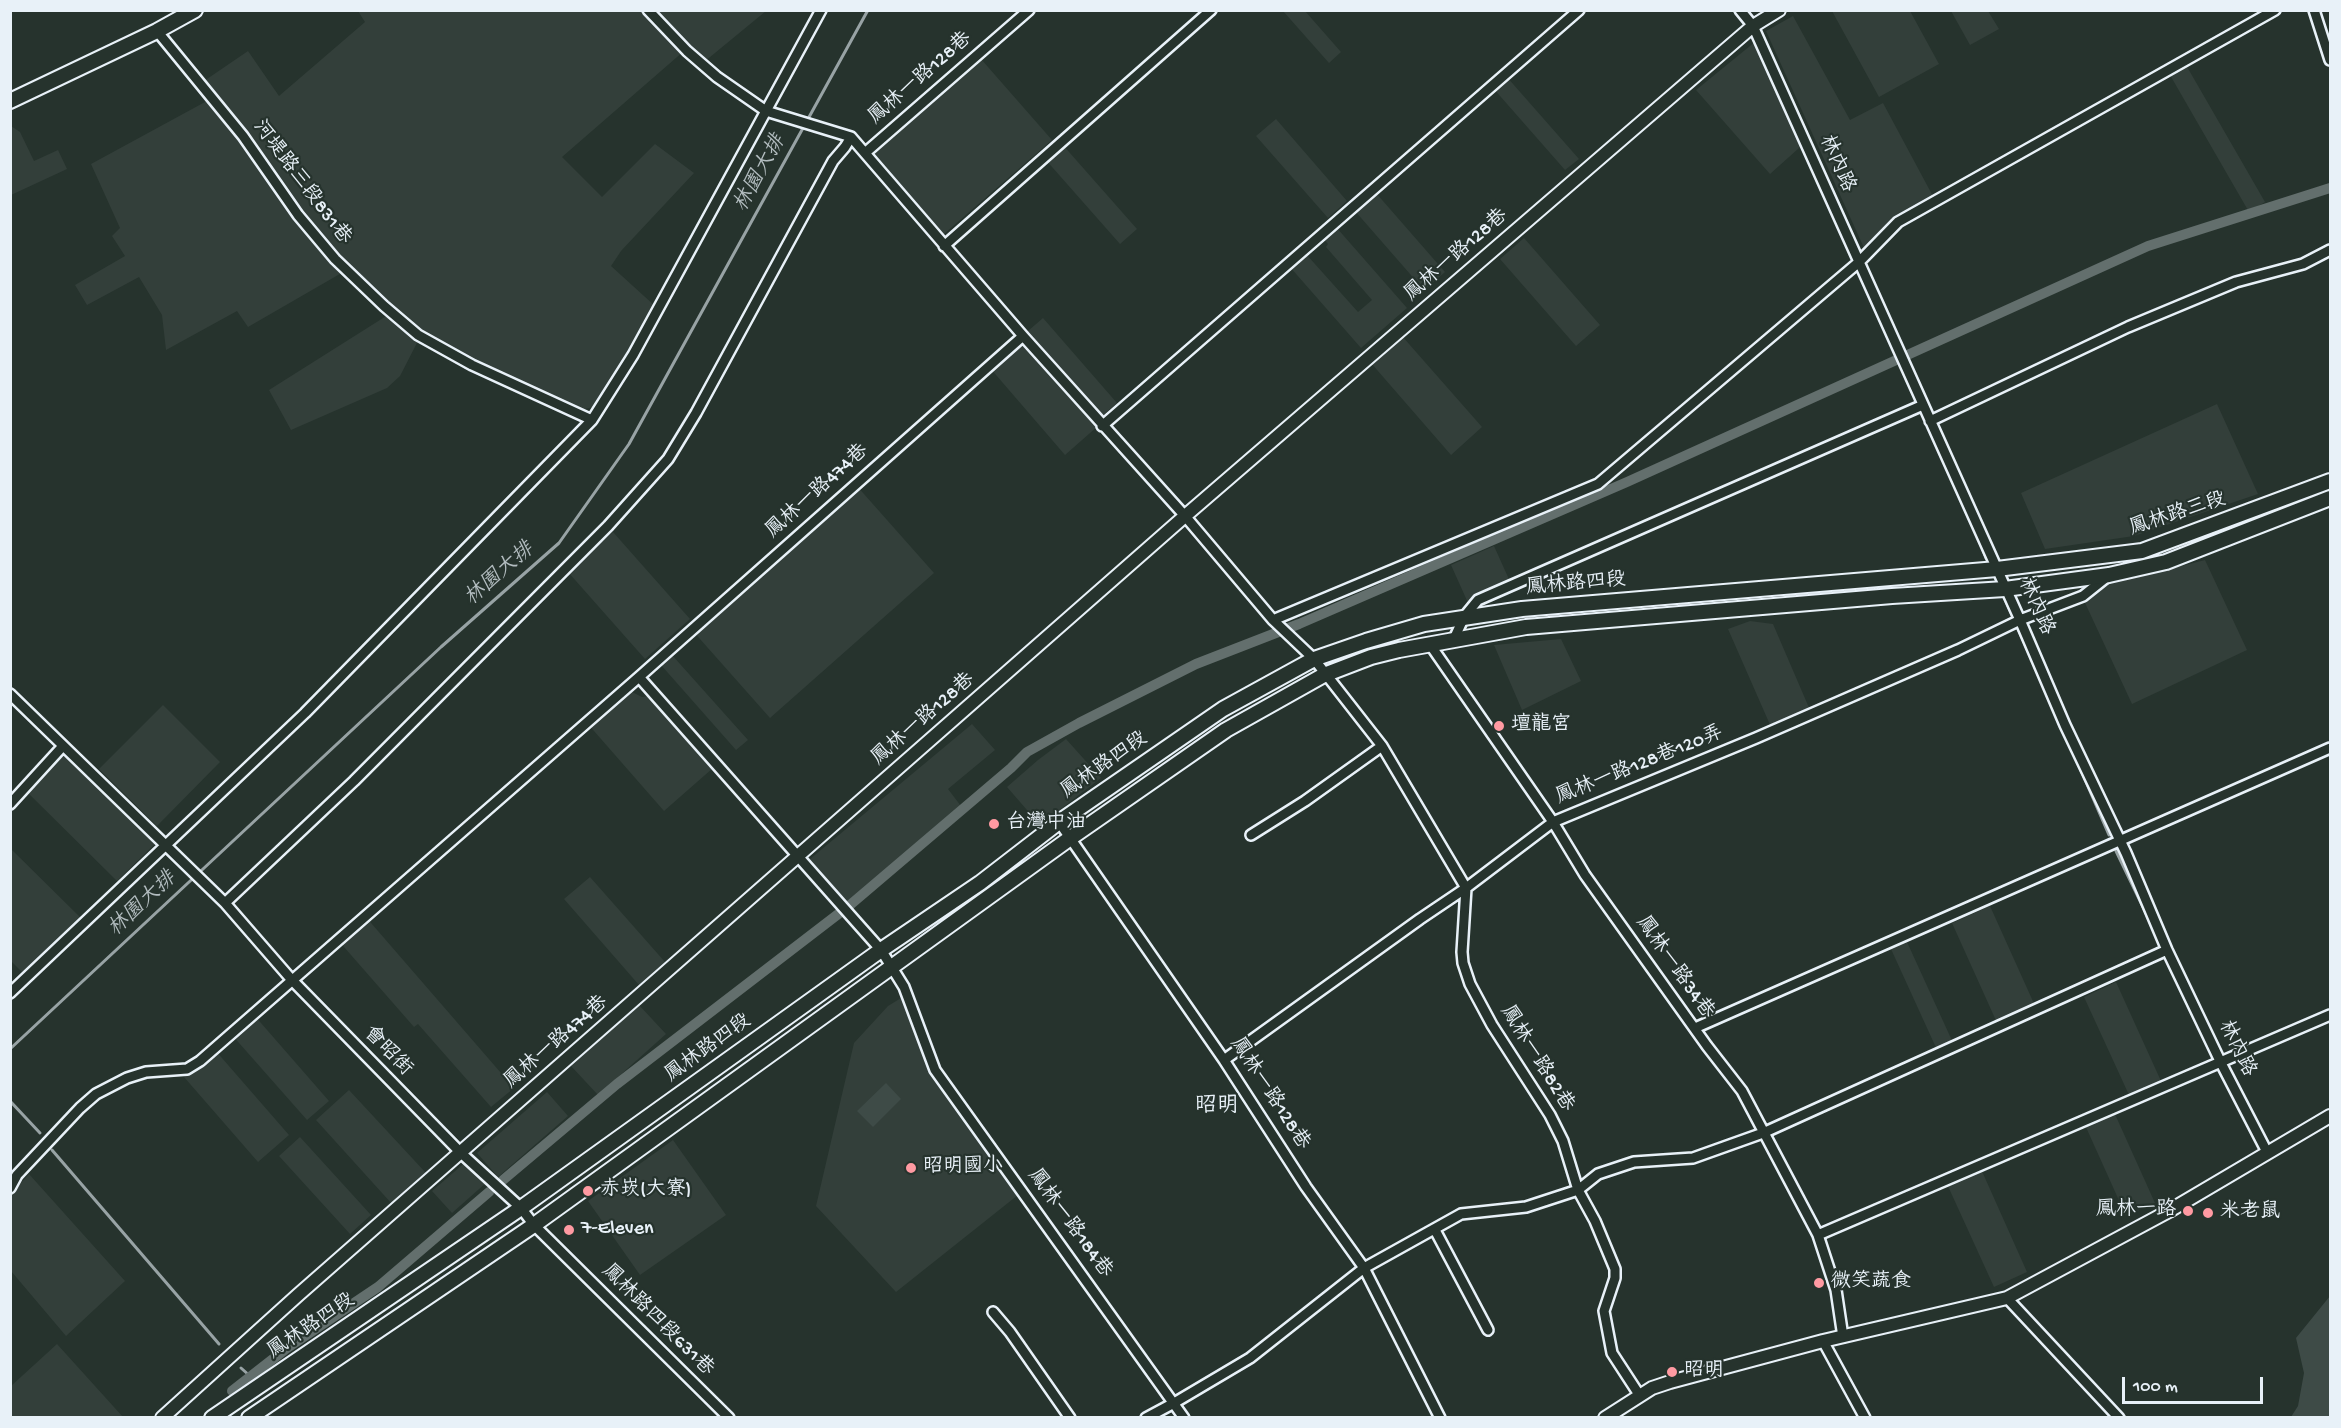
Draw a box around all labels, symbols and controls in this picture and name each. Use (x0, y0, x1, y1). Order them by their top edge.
street label: 鳳林一路128巷 (865, 28, 977, 130)
street label: 河堤路三段831巷 (246, 116, 356, 250)
water label: 林園大排 (730, 131, 792, 217)
street label: 林內路 (1813, 132, 1859, 196)
street label: 鳳林一路128巷 (1401, 205, 1513, 307)
street label: 鳳林一路474巷 (762, 440, 874, 544)
street label: 鳳林路三段 (2127, 488, 2229, 542)
water label: 林園大排 (460, 538, 540, 612)
street label: 鳳林路四段 (1525, 569, 1627, 601)
street label: 林內路 (2012, 575, 2058, 639)
street label: 鳳林一路128巷 (868, 669, 980, 771)
place label: 壇龍宮 (1511, 714, 1571, 738)
marker: 壇龍宮 (1492, 719, 1506, 733)
street label: 鳳林一路128巷120弄 (1553, 722, 1727, 810)
street label: 鳳林路四段 (1057, 727, 1153, 805)
place label: 台灣中油 (1006, 812, 1086, 836)
marker: 台灣中油 (987, 817, 1001, 831)
water label: 林園大排 (104, 867, 182, 943)
street label: 鳳林一路34巷 (1630, 912, 1718, 1024)
street label: 鳳林一路474巷 (500, 992, 614, 1094)
street label: 鳳林一路82巷 (1494, 1001, 1578, 1117)
street label: 鳳林路四段 (661, 1010, 757, 1088)
street label: 林內路 (2212, 1017, 2260, 1081)
street label: 會昭街 (358, 1022, 416, 1082)
street label: 鳳林一路128巷 (1224, 1033, 1314, 1155)
district label: 昭明 (1195, 1095, 1239, 1121)
place label: 昭明國小 (923, 1156, 1003, 1180)
marker: 昭明國小 (904, 1161, 918, 1175)
street label: 鳳林一路184巷 (1022, 1165, 1116, 1283)
place label: 赤崁(大寮) (600, 1179, 691, 1203)
marker: 赤崁(大寮) (581, 1184, 595, 1198)
place label: 鳳林一路 (2096, 1199, 2176, 1223)
place label: 米老鼠 (2220, 1201, 2280, 1225)
marker: 鳳林一路 (2181, 1204, 2195, 1218)
marker: 米老鼠 (2201, 1206, 2215, 1220)
place label: 7-Eleven (581, 1218, 654, 1242)
marker: 7-Eleven (562, 1223, 576, 1237)
street label: 鳳林路四段631巷 (596, 1260, 718, 1382)
place label: 微笑蔬食 (1831, 1271, 1911, 1295)
marker: 微笑蔬食 (1812, 1276, 1826, 1290)
street label: 鳳林路四段 (264, 1289, 360, 1365)
place label: 昭明 (1684, 1360, 1724, 1384)
marker: 昭明 (1665, 1365, 1679, 1379)
scale bar (2125, 1365, 2266, 1403)
text: 100 m (2133, 1377, 2178, 1398)

